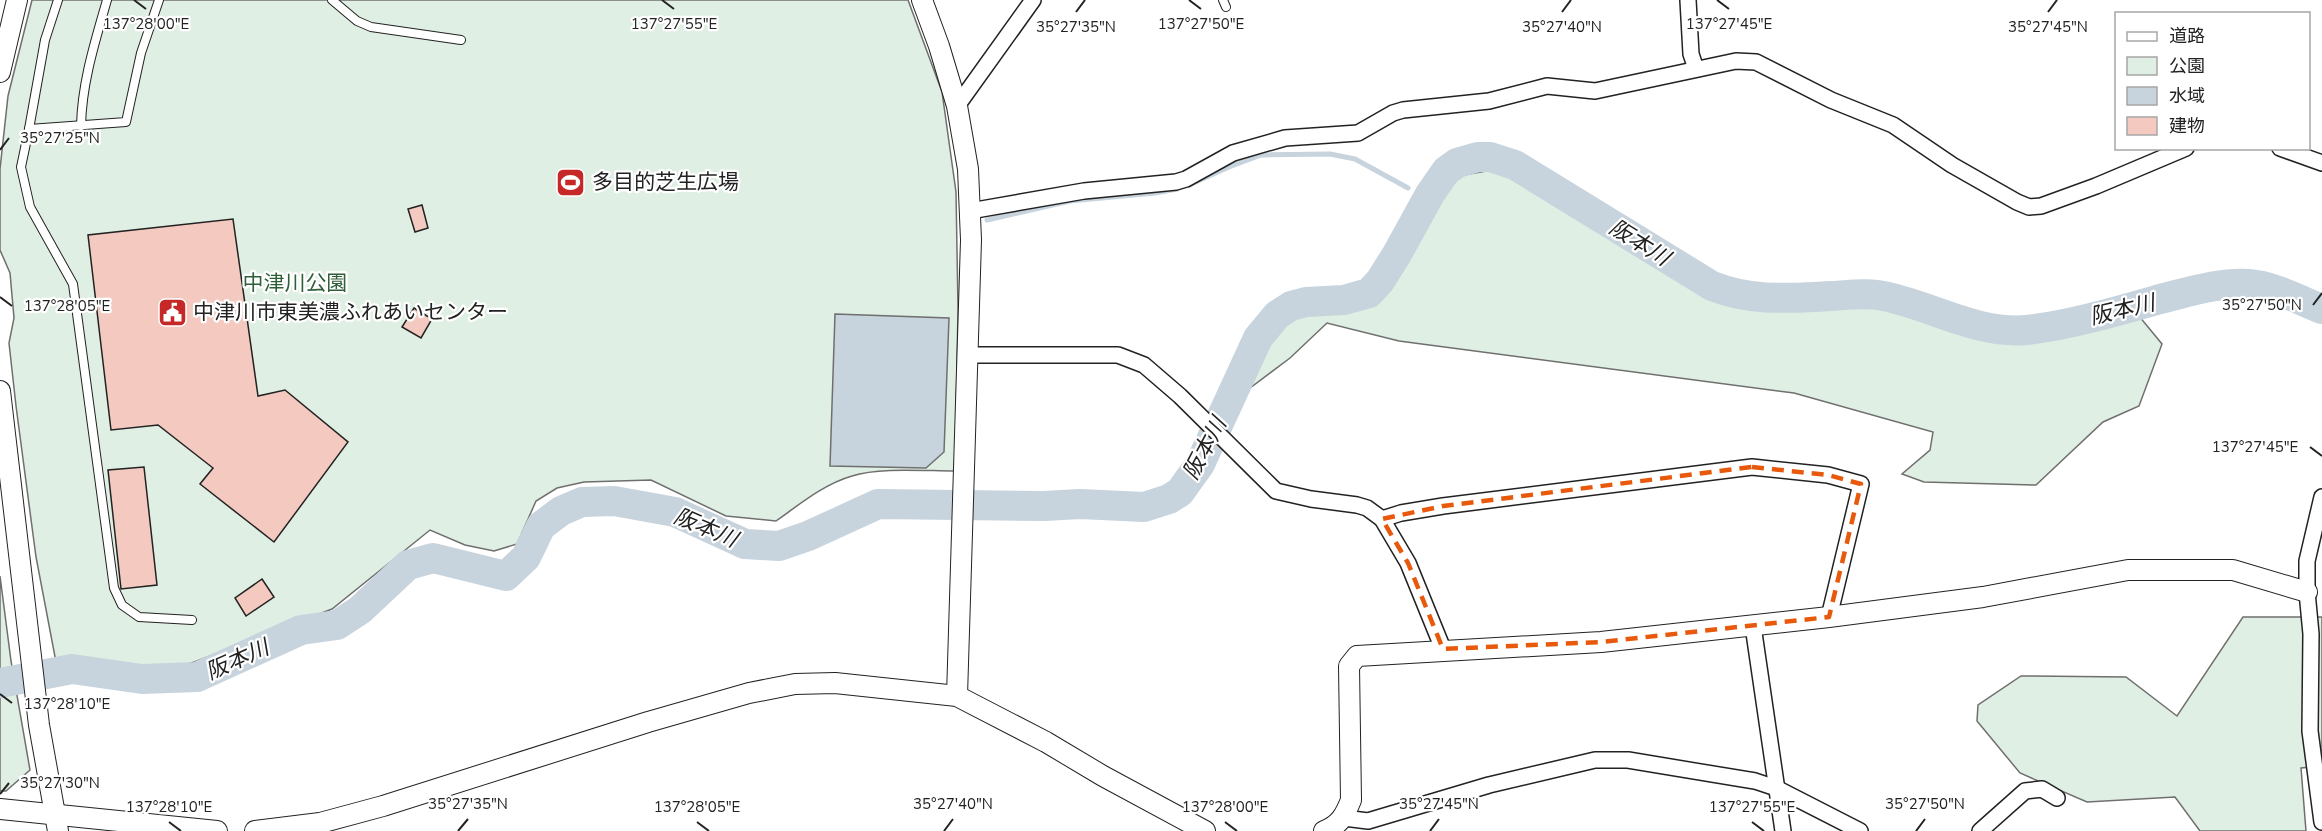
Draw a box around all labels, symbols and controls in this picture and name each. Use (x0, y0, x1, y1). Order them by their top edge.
legend (2115, 12, 2310, 150)
text: 137°28'00"E (103, 14, 189, 34)
text: 137°27'55"E (631, 14, 717, 34)
text: 137°27'50"E (1158, 14, 1244, 34)
text: 137°27'45"E (1686, 14, 1772, 34)
text: 35°27'35"N (1036, 17, 1116, 37)
text: 35°27'40"N (1522, 17, 1602, 37)
text: 35°27'45"N (2008, 17, 2088, 37)
text: 道路 (2169, 24, 2205, 48)
text: 公園 (2169, 54, 2205, 78)
text: 水域 (2169, 84, 2205, 108)
text: 建物 (2169, 114, 2205, 138)
text: 35°27'25"N (20, 128, 100, 148)
sports icon: 多目的芝生広場 (555, 166, 587, 198)
place label: 多目的芝生広場 (592, 168, 739, 196)
water label: 阪本川 (1604, 213, 1677, 274)
park label: 中津川公園 (243, 269, 348, 297)
water label: 阪本川 (2087, 287, 2160, 332)
text: 35°27'50"N (2222, 295, 2302, 315)
text: 137°28'05"E (24, 296, 110, 316)
public building icon: 中津川市東美濃ふれあいセンター (156, 296, 188, 328)
place label: 中津川市東美濃ふれあいセンター (193, 298, 508, 326)
water label: 阪本川 (1176, 411, 1235, 485)
text: 137°27'45"E (2212, 437, 2298, 457)
water label: 阪本川 (669, 501, 744, 555)
water label: 阪本川 (201, 632, 275, 687)
text: 137°28'10"E (24, 694, 110, 714)
text: 35°27'30"N (20, 773, 100, 793)
text: 35°27'35"N (428, 794, 508, 814)
text: 35°27'40"N (913, 794, 993, 814)
text: 35°27'45"N (1399, 794, 1479, 814)
text: 35°27'50"N (1885, 794, 1965, 814)
text: 137°28'10"E (126, 797, 212, 817)
text: 137°28'05"E (654, 797, 740, 817)
text: 137°28'00"E (1182, 797, 1268, 817)
text: 137°27'55"E (1709, 797, 1795, 817)

